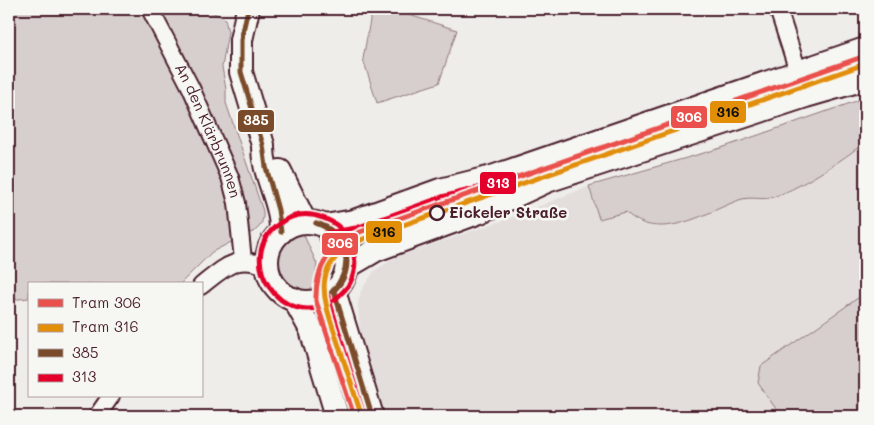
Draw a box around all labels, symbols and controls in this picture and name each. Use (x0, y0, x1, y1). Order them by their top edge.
street label: An den Klärbrunnen (171, 60, 246, 200)
line badge: 316 (709, 100, 747, 124)
text: 316 (716, 102, 740, 121)
line badge: 306 (670, 105, 708, 129)
text: 306 (676, 107, 702, 126)
line badge: 385 (237, 109, 275, 133)
text: 385 (243, 110, 269, 129)
line badge: 313 (479, 171, 517, 195)
text: 313 (486, 173, 510, 192)
place label: Eickeler Straße (449, 202, 567, 222)
marker: Eickeler Straße (429, 205, 445, 221)
line badge: 316 (365, 220, 403, 244)
text: 316 (372, 222, 396, 241)
line badge: 306 (321, 232, 359, 256)
text: 306 (327, 233, 353, 252)
legend (28, 282, 202, 398)
text: Tram 306 (72, 292, 141, 312)
text: Tram 316 (72, 316, 139, 336)
text: 385 (72, 342, 99, 362)
text: 313 (72, 366, 96, 386)

